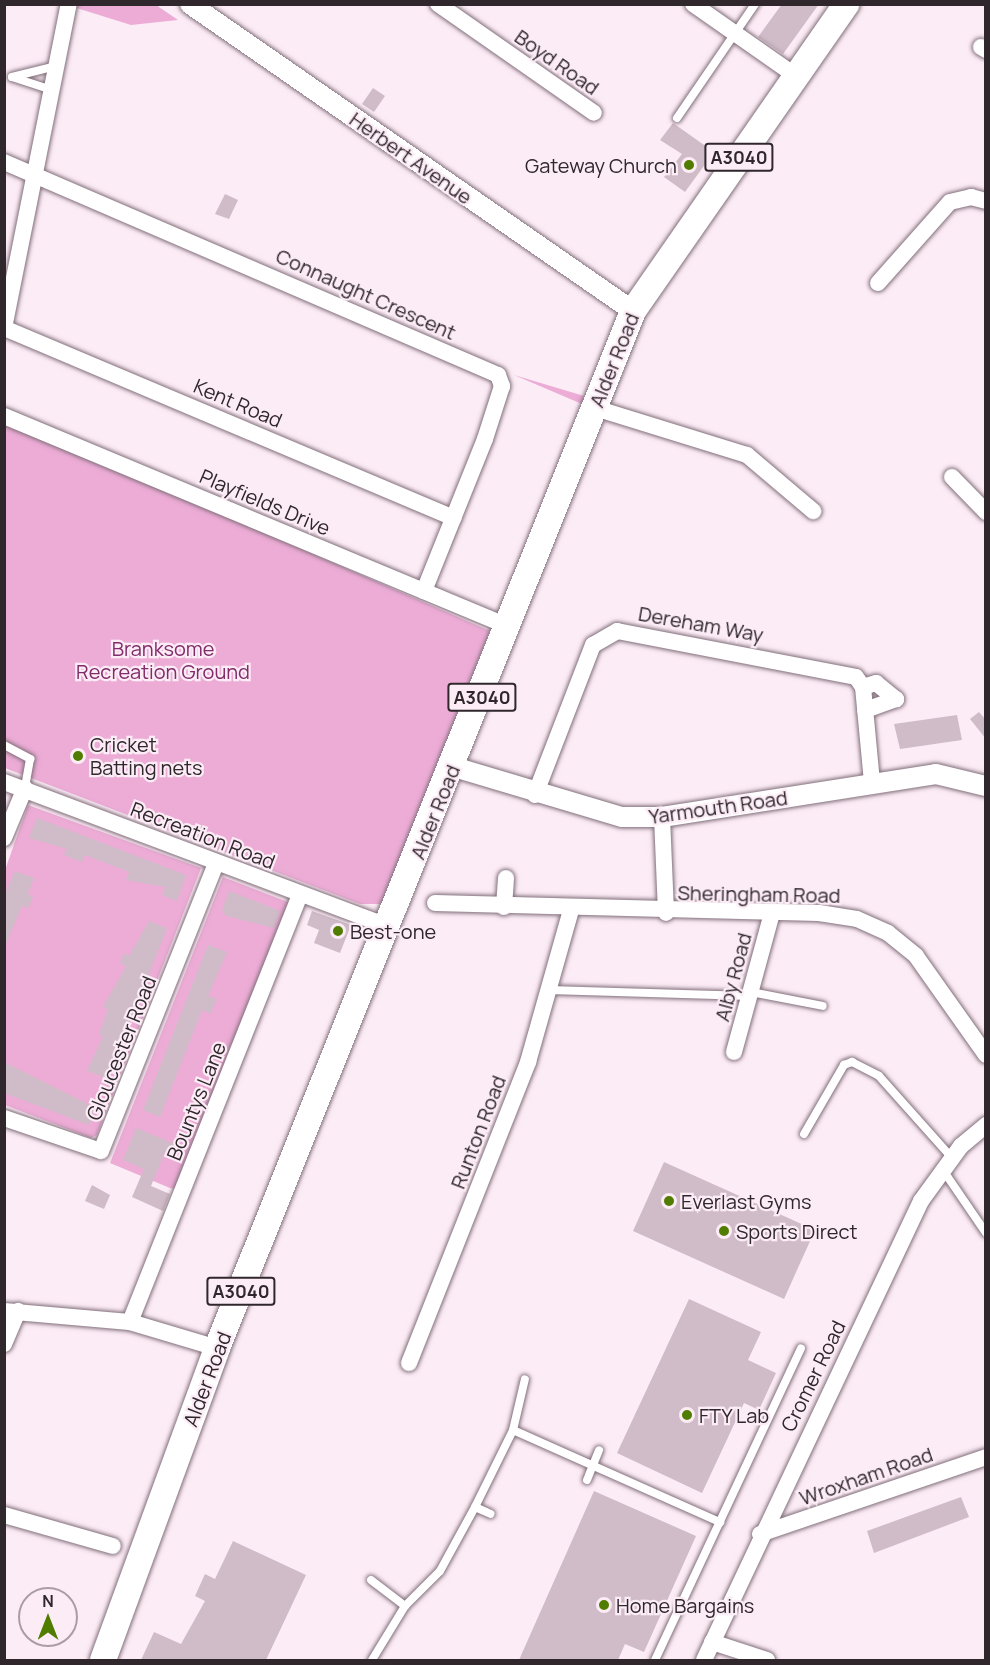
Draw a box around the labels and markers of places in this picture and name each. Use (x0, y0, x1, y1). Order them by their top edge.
place label: Gateway Church (525, 153, 677, 177)
marker: Gateway Church (682, 158, 696, 172)
place label: Cricket Batting nets (90, 732, 203, 779)
marker: Cricket Batting nets (71, 749, 85, 763)
place label: Best-one (350, 919, 436, 943)
marker: Best-one (331, 924, 345, 938)
place label: Everlast Gyms (681, 1189, 811, 1213)
marker: Everlast Gyms (662, 1194, 676, 1208)
place label: Sports Direct (736, 1219, 858, 1243)
marker: Sports Direct (717, 1224, 731, 1238)
place label: FTY Lab (699, 1403, 770, 1427)
marker: FTY Lab (680, 1408, 694, 1422)
place label: Home Bargains (616, 1593, 754, 1617)
marker: Home Bargains (597, 1598, 611, 1612)

